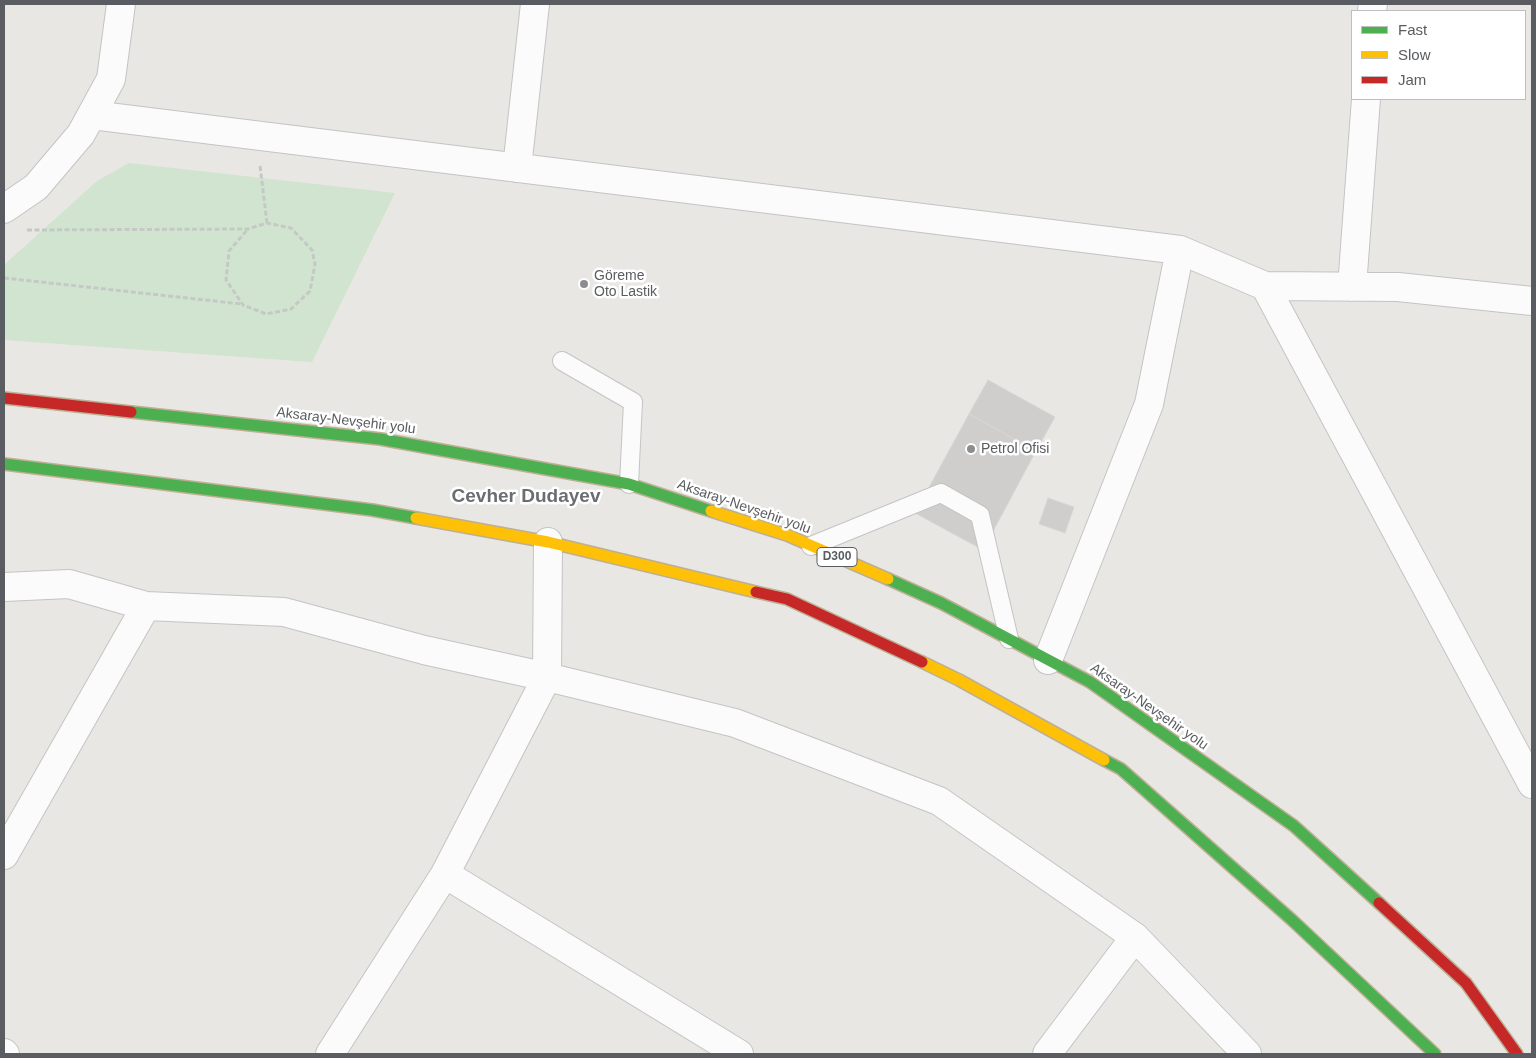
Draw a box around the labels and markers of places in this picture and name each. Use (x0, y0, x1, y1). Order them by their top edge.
place label: Göreme Oto Lastik (594, 268, 657, 300)
marker: Göreme Oto Lastik (578, 278, 590, 290)
place label: Petrol Ofisi (981, 441, 1049, 457)
marker: Petrol Ofisi (965, 443, 977, 455)

